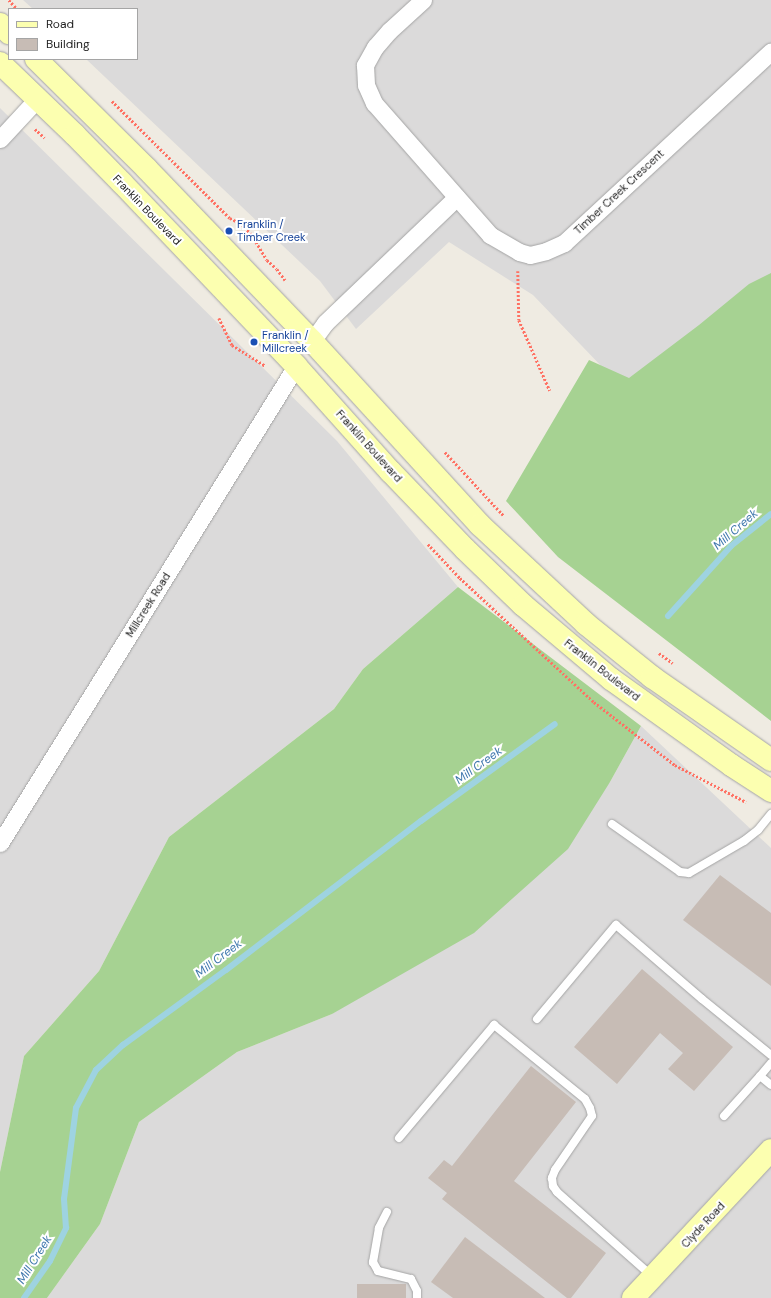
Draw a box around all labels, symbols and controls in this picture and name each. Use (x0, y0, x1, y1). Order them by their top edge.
legend (8, 8, 138, 60)
text: Road (46, 16, 74, 32)
text: Building (46, 36, 90, 52)
street label: Timber Creek Crescent (571, 147, 667, 237)
street label: Franklin Boulevard (110, 172, 184, 248)
place label: Franklin / Timber Creek (237, 218, 306, 244)
marker: Franklin / Timber Creek (224, 226, 234, 236)
place label: Franklin / Millcreek (262, 329, 308, 355)
marker: Franklin / Millcreek (249, 337, 259, 347)
street label: Franklin Boulevard (333, 407, 405, 485)
water label: Mill Creek (711, 507, 761, 553)
street label: Millcreek Road (123, 570, 173, 640)
street label: Franklin Boulevard (562, 636, 642, 704)
water label: Mill Creek (453, 744, 505, 788)
water label: Mill Creek (193, 937, 245, 981)
street label: Clyde Road (679, 1199, 727, 1251)
water label: Mill Creek (14, 1233, 56, 1287)

